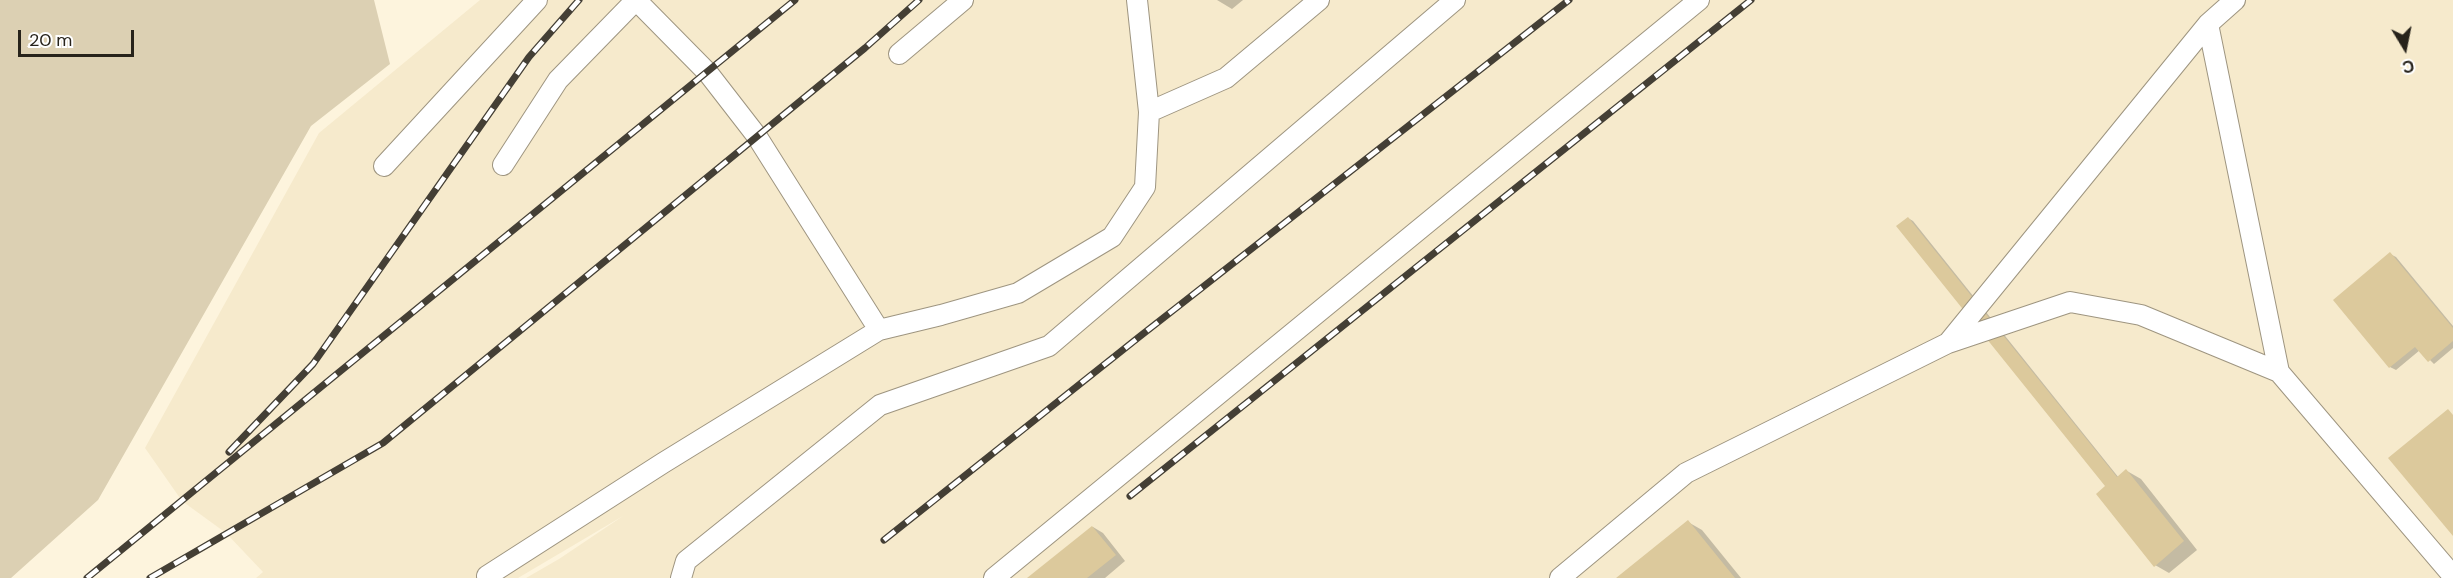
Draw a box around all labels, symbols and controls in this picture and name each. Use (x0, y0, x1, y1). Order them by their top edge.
scale bar (21, 18, 136, 56)
north arrow (2375, 18, 2435, 78)
text: 20 m (29, 28, 72, 52)
text: С (2401, 55, 2416, 78)

